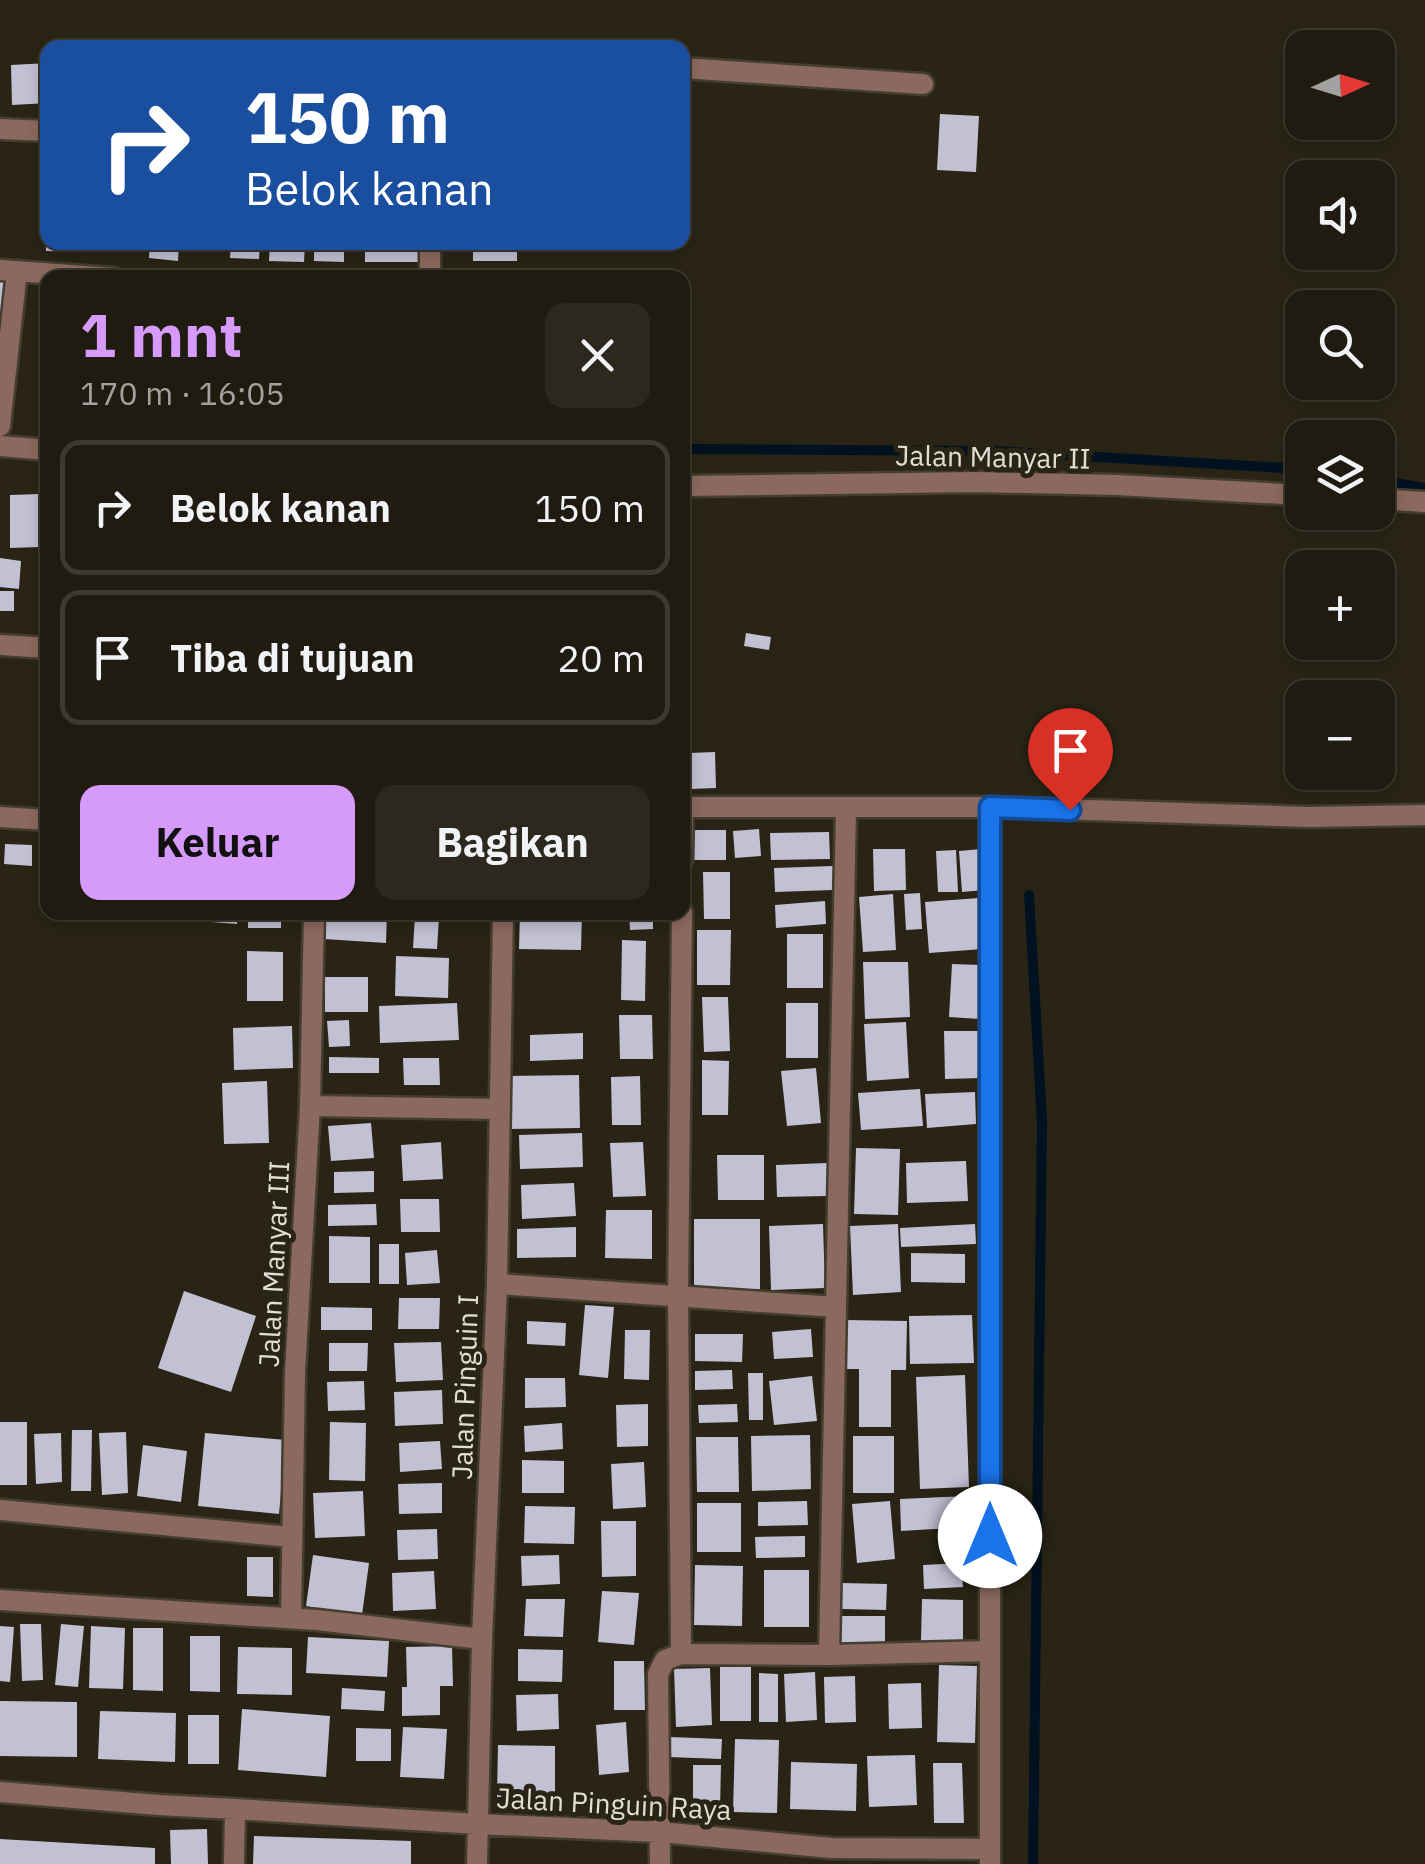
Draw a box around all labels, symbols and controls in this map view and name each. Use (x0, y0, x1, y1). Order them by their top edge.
north arrow (1285, 30, 1395, 140)
map controls (1285, 30, 1395, 790)
text: 150 m (245, 71, 450, 162)
icon: right (80, 80, 210, 210)
text: Belok kanan (245, 159, 494, 217)
button: sound (1285, 160, 1395, 270)
button: search (1285, 290, 1395, 400)
text: 1 mnt (80, 295, 243, 374)
button: close (545, 303, 650, 408)
text: 170 m · 16:05 (80, 372, 285, 414)
button: layers (1285, 420, 1395, 530)
street label: Jalan Manyar II (895, 436, 1091, 477)
icon: right (85, 480, 140, 535)
text: Belok kanan (170, 483, 391, 532)
text: 150 m (534, 483, 645, 532)
button: + (1285, 550, 1395, 660)
icon: arrive (85, 630, 140, 685)
text: Tiba di tujuan (170, 633, 415, 682)
text: 20 m (557, 633, 645, 682)
button: − (1285, 680, 1395, 790)
pin (1028, 708, 1113, 811)
icon: arrive (1043, 723, 1098, 778)
button: Keluar (80, 785, 355, 900)
button: Bagikan (375, 785, 650, 900)
street label: Jalan Manyar III (250, 1160, 297, 1368)
street label: Jalan Pinguin I (443, 1294, 486, 1480)
position arrow (938, 1484, 1042, 1588)
street label: Jalan Pinguin Raya (496, 1779, 733, 1828)

